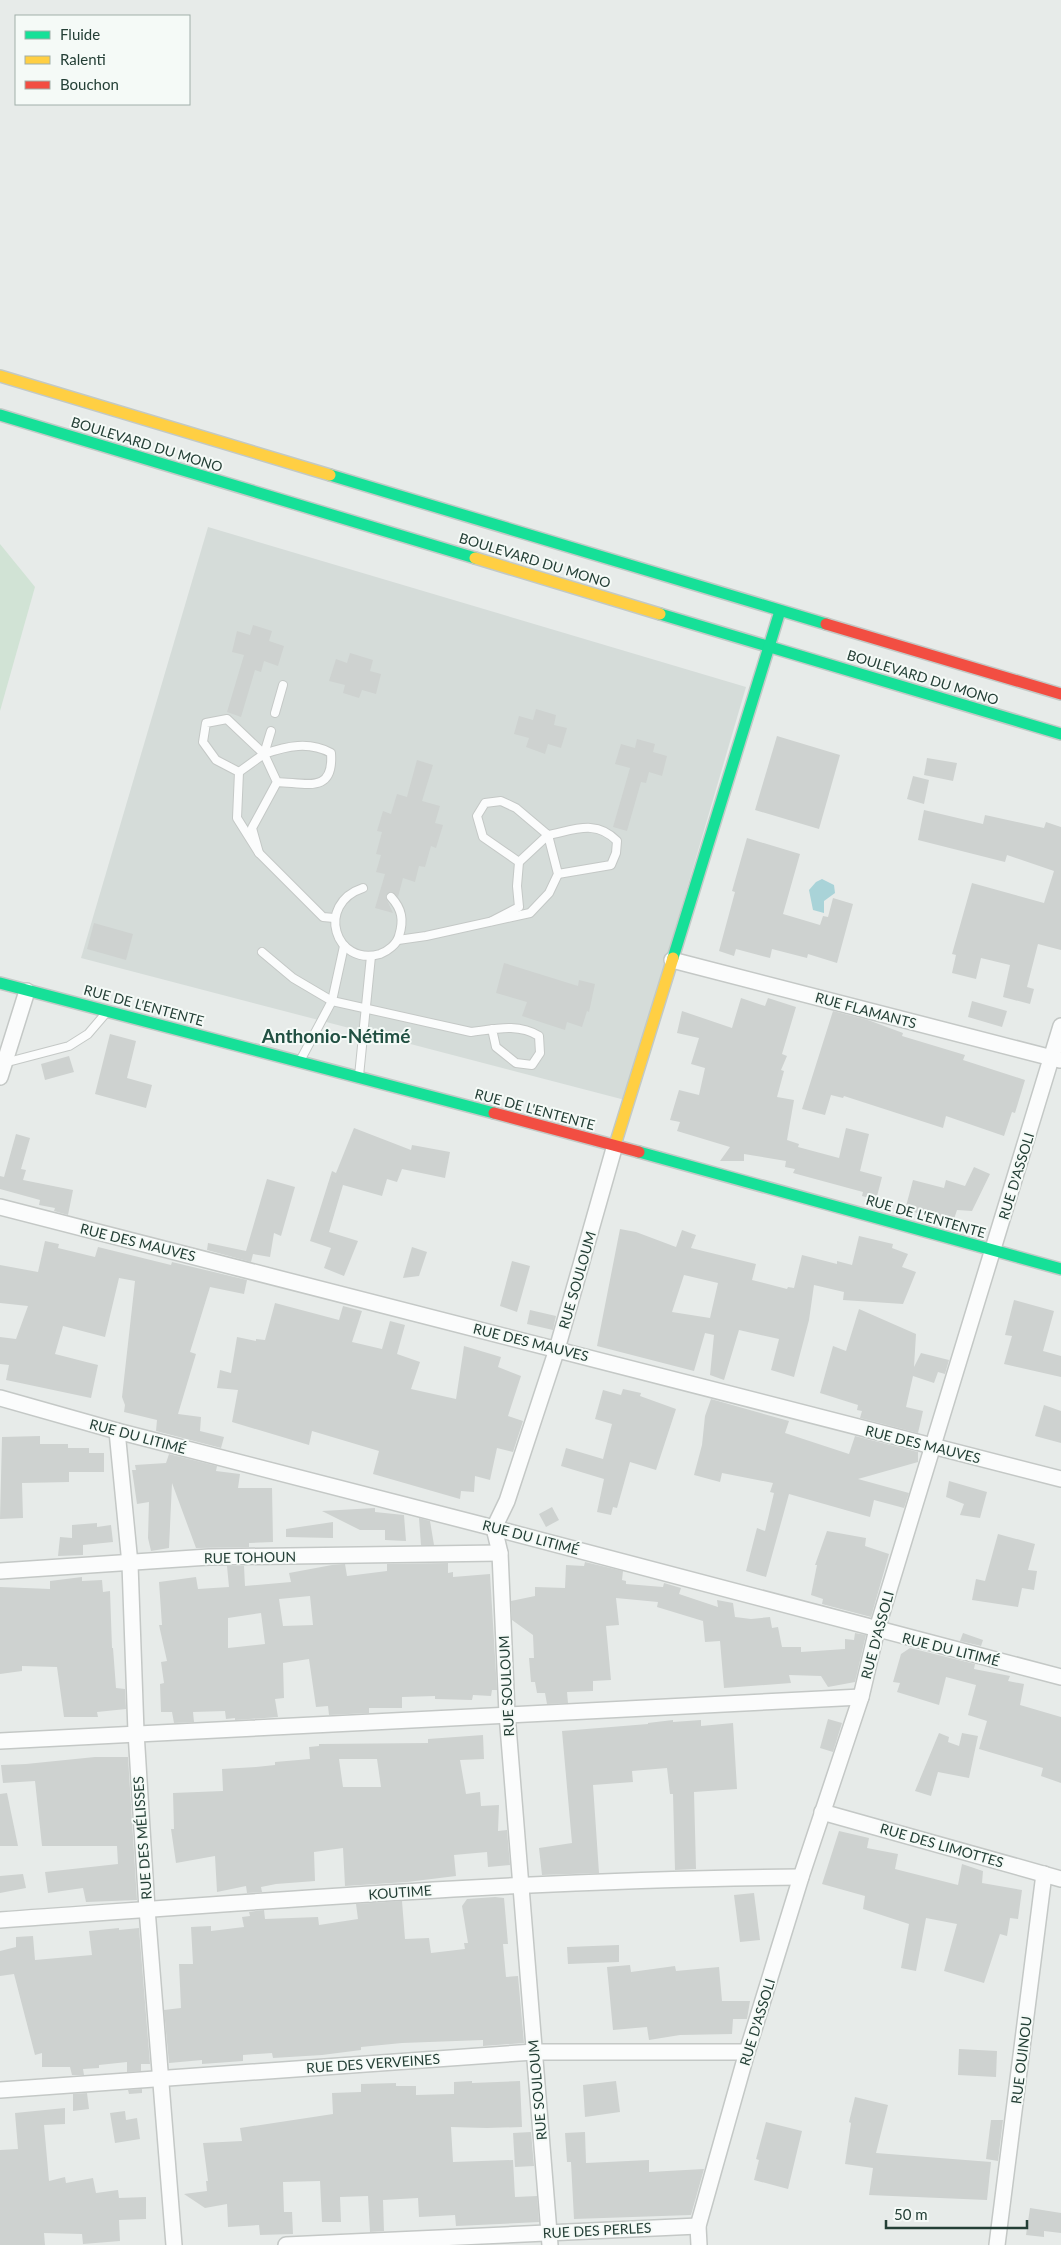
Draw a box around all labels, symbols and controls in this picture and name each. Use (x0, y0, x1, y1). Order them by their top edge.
legend (15, 15, 190, 105)
text: Fluide (60, 25, 100, 43)
text: Ralenti (60, 50, 106, 68)
text: Bouchon (60, 75, 119, 93)
street label: BOULEVARD DU MONO (69, 413, 225, 475)
street label: BOULEVARD DU MONO (457, 529, 613, 591)
street label: BOULEVARD DU MONO (845, 646, 1001, 708)
street label: RUE DE L'ENTENTE (82, 981, 206, 1029)
street label: RUE FLAMANTS (813, 988, 919, 1032)
district label: Anthonio-Nétimé (261, 1024, 410, 1047)
street label: RUE DE L'ENTENTE (473, 1085, 597, 1133)
street label: RUE D'ASSOLI (995, 1130, 1037, 1222)
street label: RUE DE L'ENTENTE (864, 1191, 988, 1241)
street label: RUE DES MAUVES (79, 1219, 197, 1265)
street label: RUE SOULOUM (555, 1229, 599, 1331)
street label: RUE DES MAUVES (472, 1319, 590, 1365)
street label: RUE DU LITIMÉ (88, 1415, 188, 1457)
street label: RUE DES MAUVES (864, 1421, 982, 1467)
street label: RUE DU LITIMÉ (481, 1516, 581, 1558)
street label: RUE TOHOUN (204, 1548, 296, 1566)
street label: RUE D'ASSOLI (857, 1589, 897, 1681)
street label: RUE DU LITIMÉ (901, 1629, 1001, 1669)
street label: RUE SOULOUM (495, 1635, 517, 1737)
street label: RUE DES MÉLISSES (129, 1776, 155, 1900)
street label: RUE DES LIMOTTES (878, 1819, 1006, 1871)
street label: KOUTIME (368, 1881, 432, 1903)
street label: RUE D'ASSOLI (736, 1976, 778, 2068)
street label: RUE OUINOU (1007, 2015, 1035, 2105)
street label: RUE SOULOUM (524, 2039, 550, 2141)
street label: RUE DES VERVEINES (306, 2050, 440, 2076)
scale bar (886, 2198, 1027, 2230)
text: 50 m (894, 2205, 928, 2223)
street label: RUE DES PERLES (542, 2219, 652, 2241)

